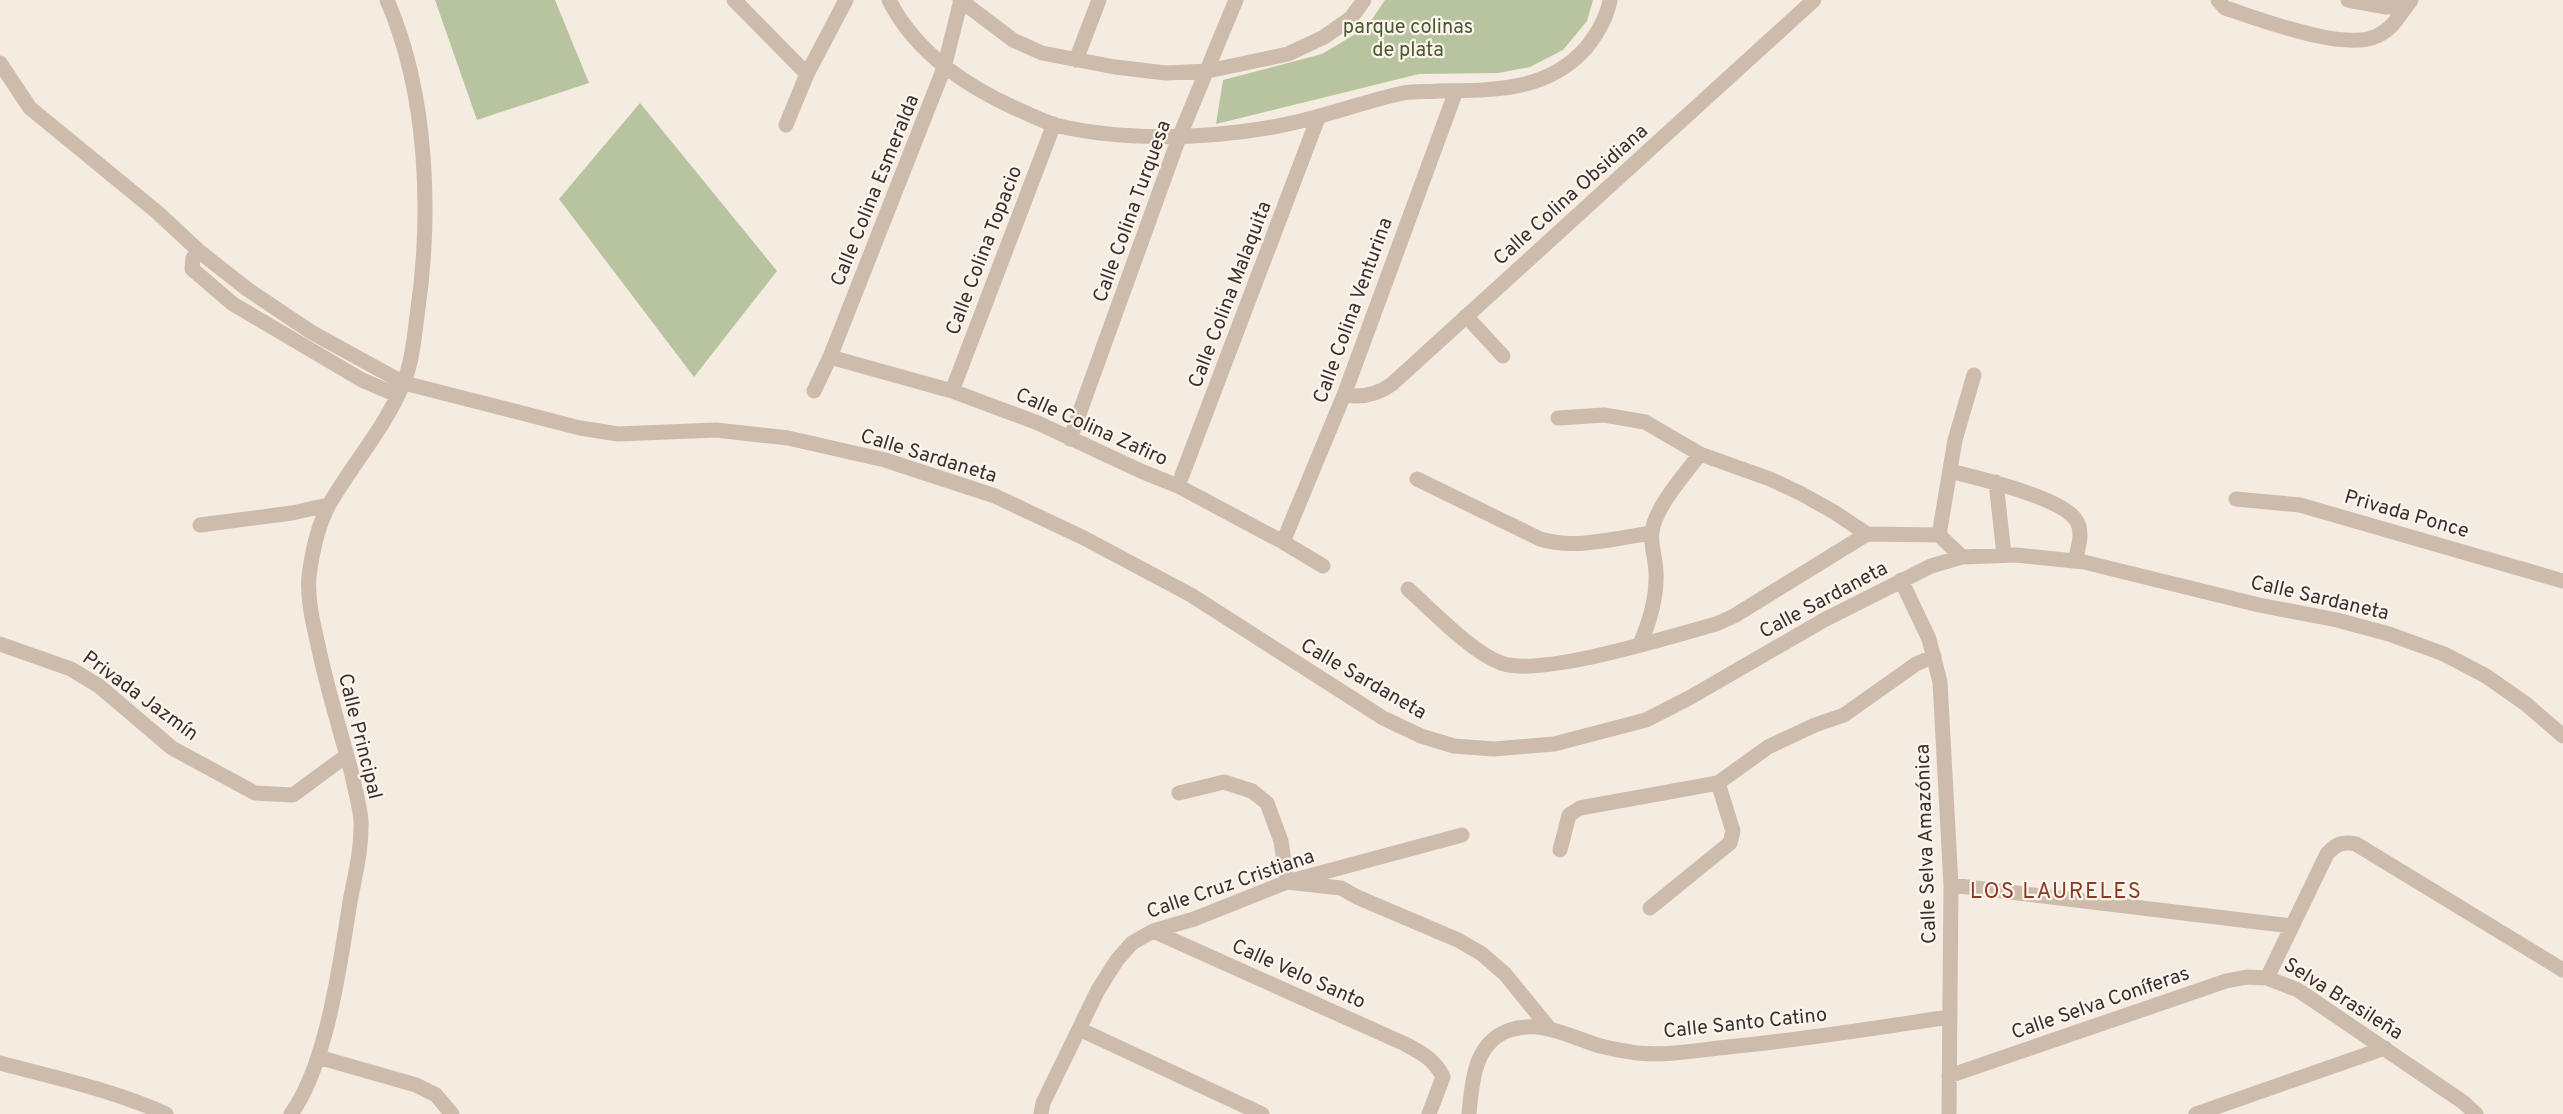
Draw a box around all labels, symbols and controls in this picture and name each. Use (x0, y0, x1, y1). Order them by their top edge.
park label: parque colinas de plata (1343, 15, 1473, 64)
street label: Calle Colina Esmeralda (825, 91, 926, 290)
street label: Calle Colina Turquesa (1088, 117, 1178, 306)
street label: Calle Colina Obsidiana (1488, 119, 1654, 272)
street label: Calle Colina Topacio (941, 162, 1029, 339)
street label: Calle Colina Malaquita (1183, 198, 1278, 392)
street label: Calle Colina Venturina (1308, 214, 1400, 407)
street label: Calle Colina Zafiro (1011, 383, 1171, 473)
street label: Calle Sardaneta (857, 424, 1000, 490)
street label: Privada Ponce (2341, 485, 2472, 545)
street label: Calle Sardaneta (1755, 556, 1892, 645)
street label: Calle Sardaneta (2248, 570, 2391, 628)
street label: Calle Sardaneta (1295, 633, 1431, 726)
street label: Privada Jazmín (77, 646, 203, 747)
street label: Calle Principal (331, 671, 387, 802)
street label: Calle Selva Amazónica (1911, 743, 1943, 944)
street label: Calle Cruz Cristiana (1143, 844, 1318, 926)
district label: LOS LAURELES (1970, 879, 2142, 906)
street label: Calle Velo Santo (1227, 934, 1369, 1016)
street label: Selva Brasileña (2278, 953, 2408, 1047)
street label: Calle Selva Coníferas (2008, 961, 2193, 1047)
street label: Calle Santo Catino (1662, 1002, 1828, 1046)

